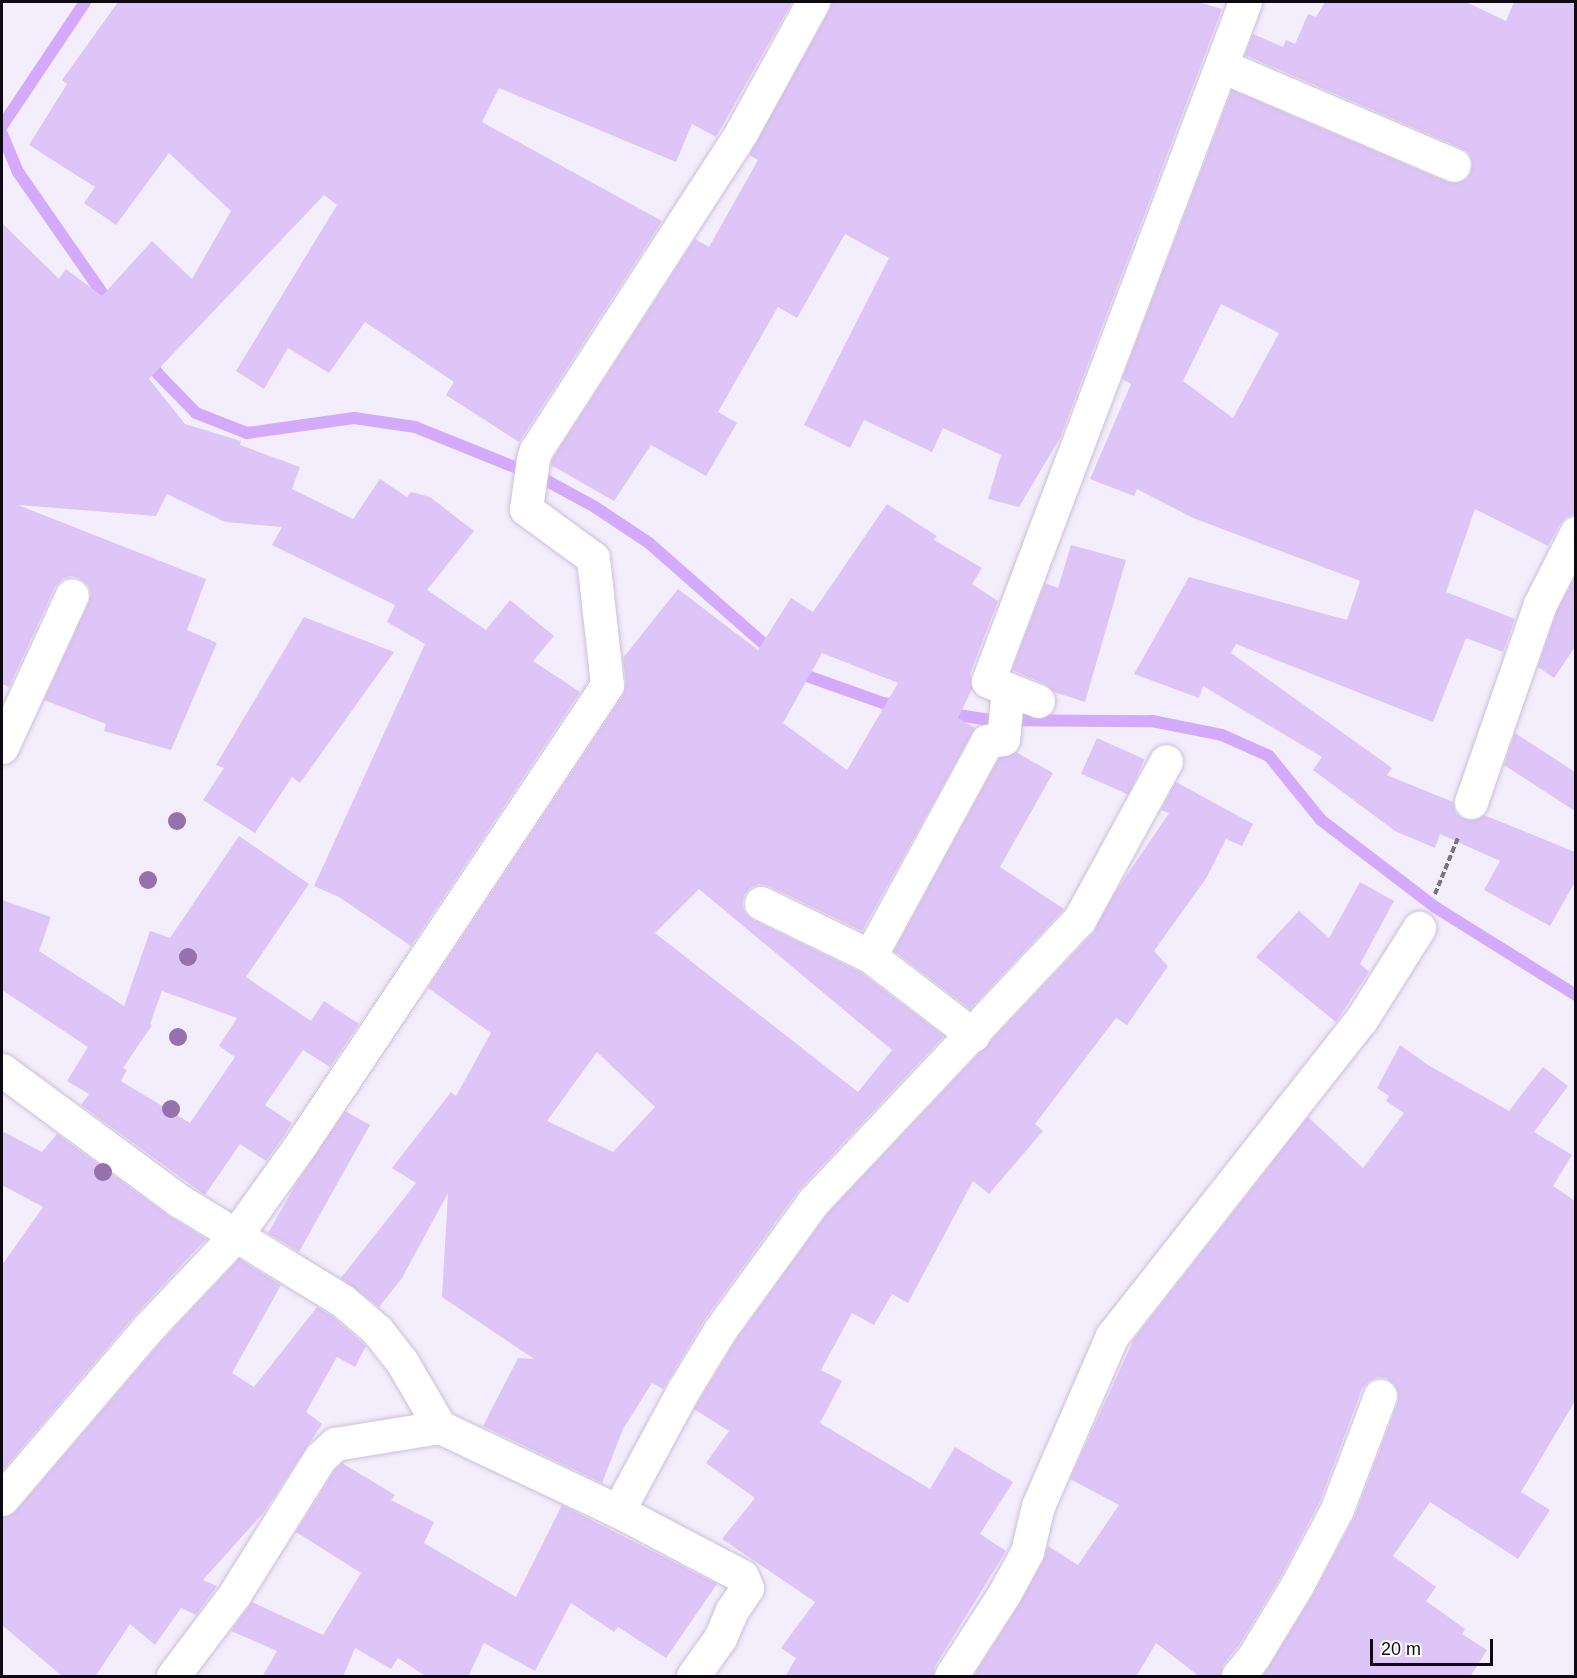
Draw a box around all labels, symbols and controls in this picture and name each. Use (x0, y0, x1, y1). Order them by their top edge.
scale bar (1373, 1627, 1496, 1665)
text: 20 m (1381, 1639, 1421, 1659)

